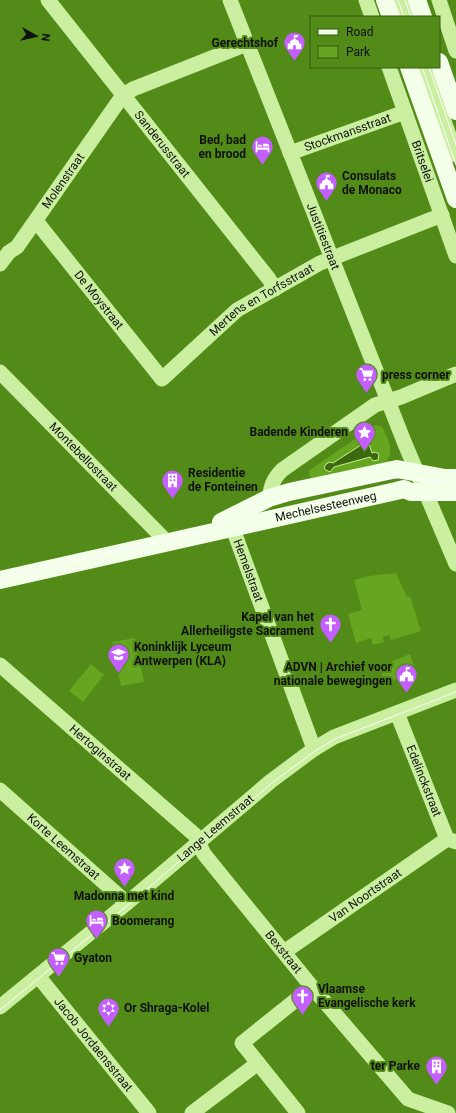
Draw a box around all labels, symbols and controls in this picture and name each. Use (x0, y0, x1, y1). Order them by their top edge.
north arrow (16, 16, 56, 56)
legend (310, 16, 440, 68)
text: Road (346, 25, 374, 39)
public building icon: Gerechtshof (281, 30, 307, 63)
text: N (38, 33, 52, 42)
place label: Gerechtshof (212, 36, 279, 50)
text: Park (346, 45, 371, 59)
street label: Sanderusstraat (132, 108, 193, 181)
street label: Stockmansstraat (302, 111, 393, 154)
place label: Bed, bad en brood (199, 133, 246, 161)
hotel icon: Bed, bad en brood (249, 134, 275, 167)
street label: Britselei (409, 139, 436, 184)
street label: Molenstraat (39, 151, 87, 211)
place label: Consulats de Monaco (342, 169, 402, 197)
public building icon: Consulats de Monaco (314, 170, 340, 203)
street label: Justitiestraat (304, 201, 343, 272)
street label: Mertens en Torfsstraat (206, 261, 316, 339)
street label: De Moystraat (71, 268, 127, 332)
supermarket icon: press corner (354, 362, 380, 395)
place label: press corner (382, 368, 450, 382)
street label: Montebellostraat (46, 419, 120, 494)
place icon: Badende Kinderen (351, 419, 377, 452)
place label: Badende Kinderen (249, 425, 348, 439)
place label: Residentie de Fonteinen (188, 466, 258, 494)
building icon: Residentie de Fonteinen (160, 467, 186, 500)
street label: Mechelsesteenweg (274, 489, 378, 525)
street label: Hemelstraat (230, 537, 266, 604)
place label: Kapel van het Allerheiligste Sacrament (181, 610, 314, 638)
church icon: Kapel van het Allerheiligste Sacrament (317, 611, 343, 644)
place label: Koninklijk Lyceum Antwerpen (KLA) (134, 640, 232, 668)
school or university icon: Koninklijk Lyceum Antwerpen (KLA) (106, 641, 132, 674)
place label: ADVN | Archief voor nationale bewegingen (274, 660, 393, 688)
public building icon: ADVN | Archief voor nationale bewegingen (394, 661, 420, 694)
street label: Hertoginstraat (67, 722, 134, 783)
street label: Edelinckstraat (403, 743, 444, 819)
street label: Lange Leemstraat (174, 792, 257, 865)
street label: Korte Leemstraat (24, 810, 103, 883)
place icon: Madonna met kind (111, 856, 137, 889)
street label: Van Noortstraat (326, 866, 404, 926)
place label: Madonna met kind (74, 889, 174, 903)
hotel icon: Boomerang (84, 908, 110, 941)
place label: Boomerang (112, 914, 174, 928)
street label: Bexstraat (262, 928, 305, 976)
supermarket icon: Gyaton (45, 945, 71, 978)
place label: Gyaton (74, 951, 112, 965)
place label: Vlaamse Evangelische kerk (318, 982, 416, 1010)
church icon: Vlaamse Evangelische kerk (290, 983, 316, 1016)
street label: Jacob Jordaensstraat (51, 995, 136, 1094)
synagogue icon: Or Shraga-Kolel (96, 995, 122, 1028)
place label: Or Shraga-Kolel (124, 1001, 209, 1015)
building icon: ter Parke (423, 1053, 449, 1086)
place label: ter Parke (371, 1059, 421, 1073)

